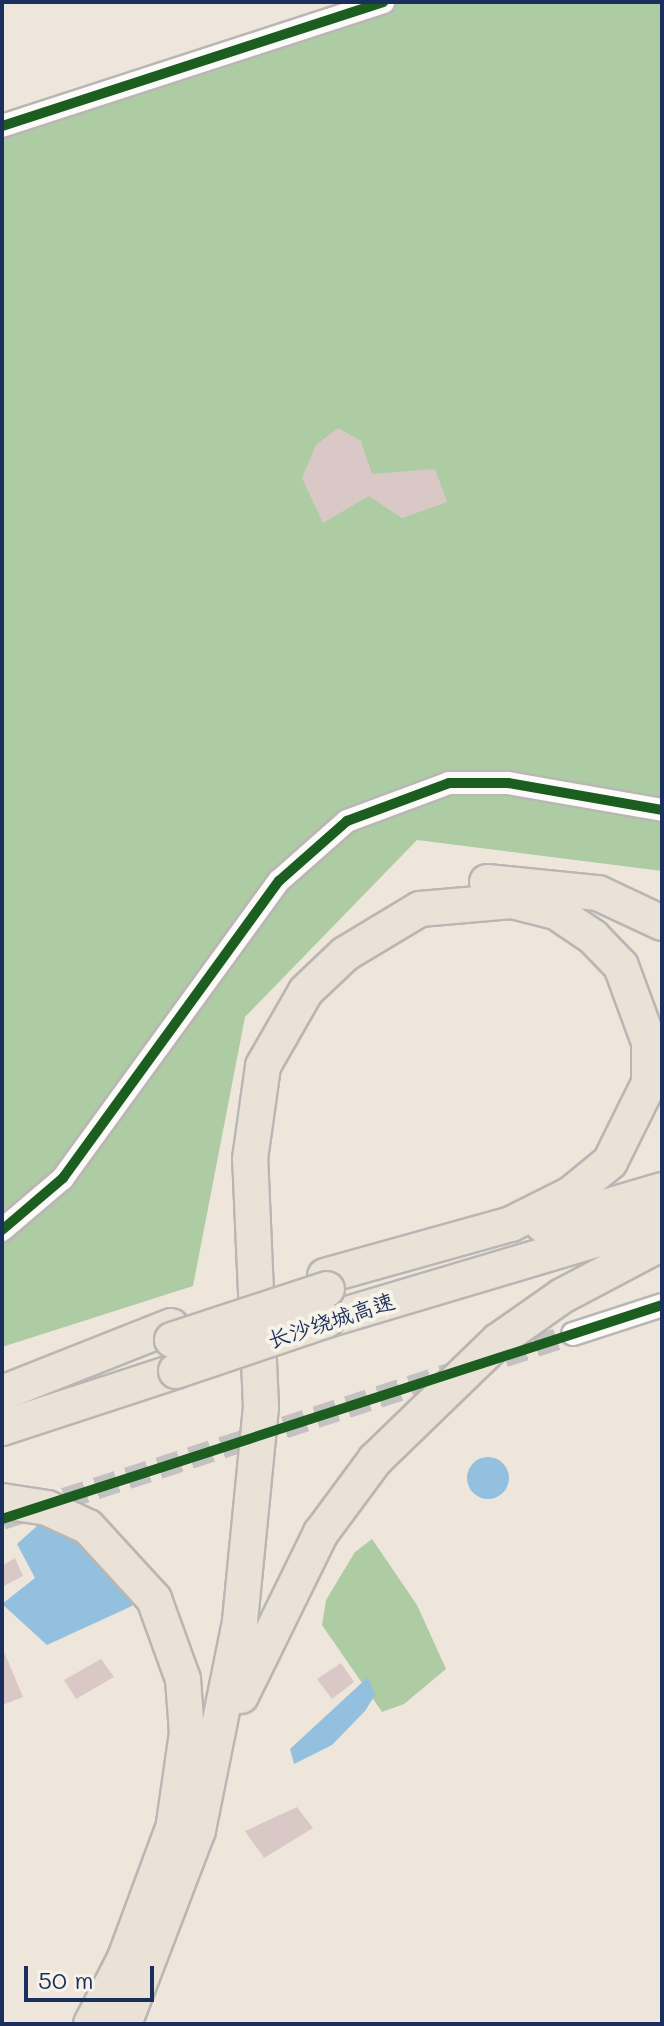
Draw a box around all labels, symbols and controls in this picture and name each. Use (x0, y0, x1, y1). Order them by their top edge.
street label: 长沙绕城高速 (264, 1287, 398, 1353)
scale bar (28, 1950, 158, 2000)
text: 50 m (38, 1964, 94, 1995)

